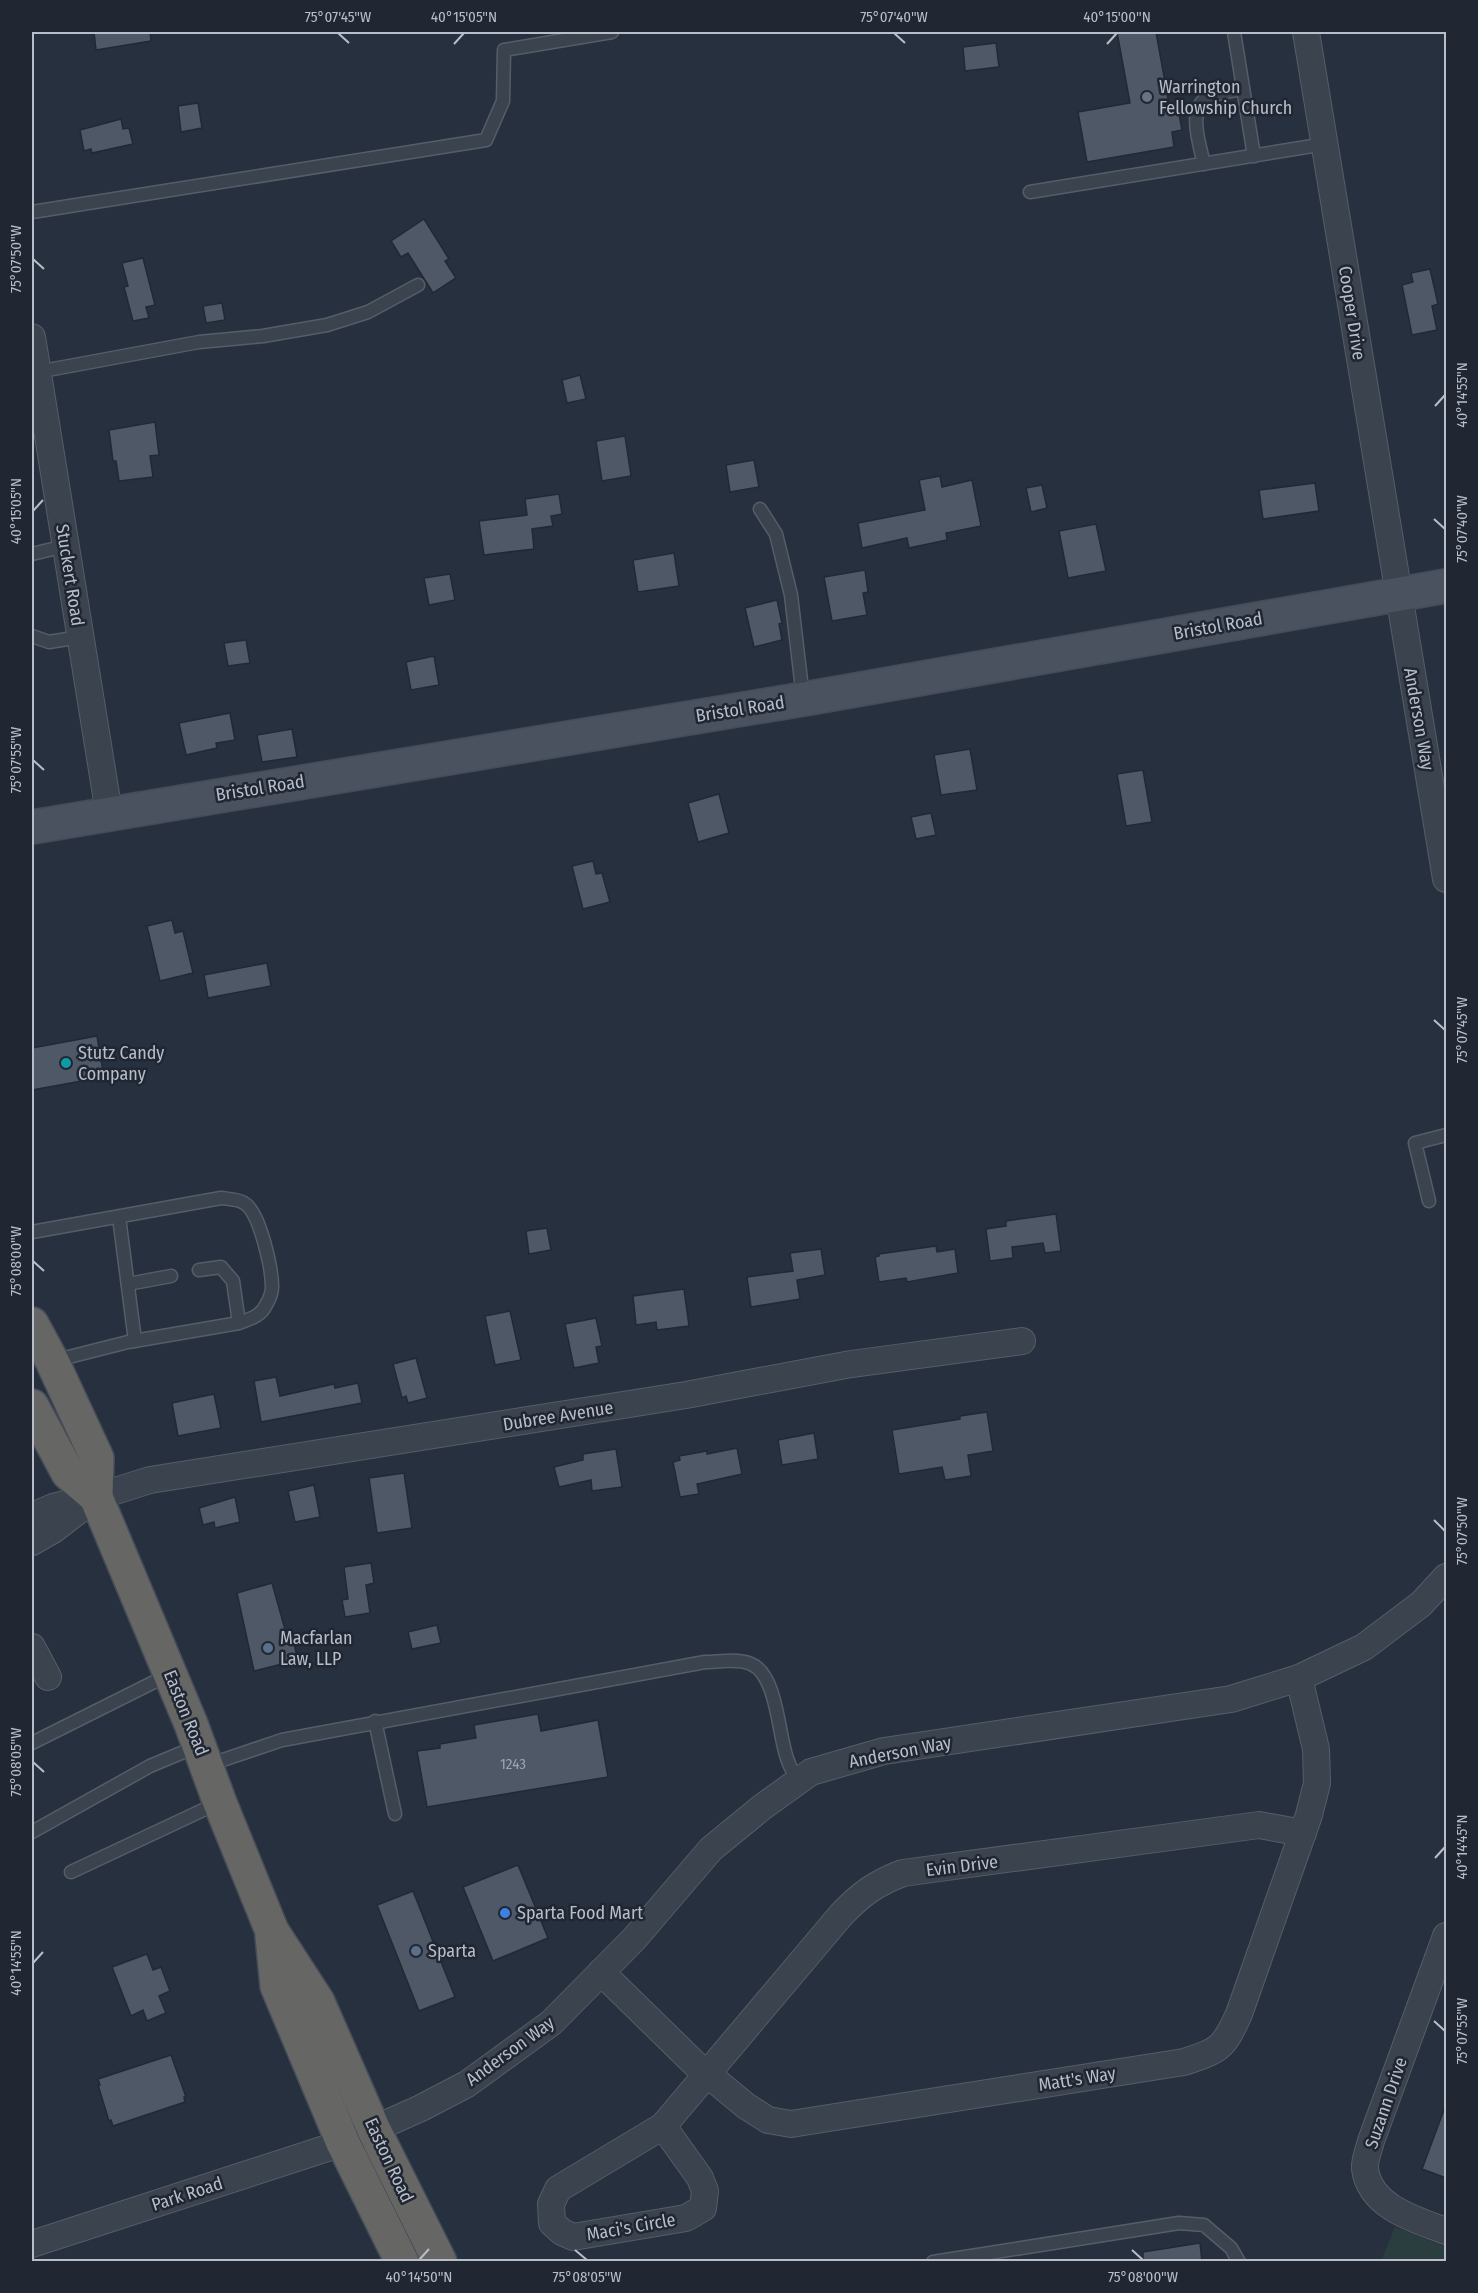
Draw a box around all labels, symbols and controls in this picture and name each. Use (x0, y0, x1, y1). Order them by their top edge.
text: 75°07'45"W (305, 8, 371, 26)
text: 40°15'05"N (431, 8, 497, 26)
text: 75°07'40"W (860, 8, 928, 26)
text: 40°15'00"N (1083, 8, 1151, 26)
place label: Warrington Fellowship Church (1159, 76, 1292, 119)
marker: Warrington Fellowship Church (1140, 90, 1154, 104)
text: 75°07'50"W (7, 225, 25, 293)
street label: Cooper Drive (1334, 264, 1370, 362)
text: 40°14'55"N (1453, 362, 1471, 428)
text: 40°15'05"N (7, 478, 25, 544)
text: 75°07'40"W (1453, 495, 1471, 563)
street label: Stuckert Road (51, 523, 89, 627)
street label: Bristol Road (1172, 607, 1264, 645)
street label: Anderson Way (1399, 666, 1439, 772)
street label: Bristol Road (694, 691, 786, 727)
text: 75°07'55"W (7, 727, 25, 793)
street label: Bristol Road (214, 770, 306, 806)
text: 75°07'45"W (1453, 997, 1471, 1063)
place label: Stutz Candy Company (78, 1042, 164, 1085)
marker: Stutz Candy Company (59, 1056, 73, 1070)
text: 75°08'00"W (7, 1226, 25, 1296)
street label: Dubree Avenue (501, 1396, 615, 1436)
text: 75°07'50"W (1453, 1497, 1471, 1565)
place label: Macfarlan Law, LLP (280, 1627, 353, 1670)
marker: Macfarlan Law, LLP (261, 1641, 275, 1655)
street label: Easton Road (159, 1667, 213, 1759)
text: 75°08'05"W (7, 1728, 25, 1796)
street label: Anderson Way (847, 1731, 953, 1773)
house number: 1243 (500, 1755, 526, 1773)
text: 40°14'45"N (1453, 1814, 1471, 1880)
street label: Evin Drive (925, 1851, 999, 1881)
place label: Sparta Food Mart (517, 1902, 643, 1924)
marker: Sparta Food Mart (498, 1906, 512, 1920)
text: 40°14'55"N (7, 1930, 25, 1996)
place label: Sparta (428, 1940, 476, 1962)
marker: Sparta (409, 1944, 423, 1958)
text: 75°07'55"W (1453, 1998, 1471, 2064)
street label: Anderson Way (461, 2012, 559, 2090)
street label: Suzann Drive (1360, 2054, 1412, 2152)
street label: Matt's Way (1037, 2062, 1117, 2096)
street label: Easton Road (360, 2114, 418, 2206)
street label: Park Road (149, 2172, 225, 2216)
street label: Maci's Circle (585, 2208, 677, 2246)
text: 40°14'50"N (386, 2268, 452, 2286)
text: 75°08'05"W (553, 2268, 621, 2286)
text: 75°08'00"W (1108, 2268, 1178, 2286)

